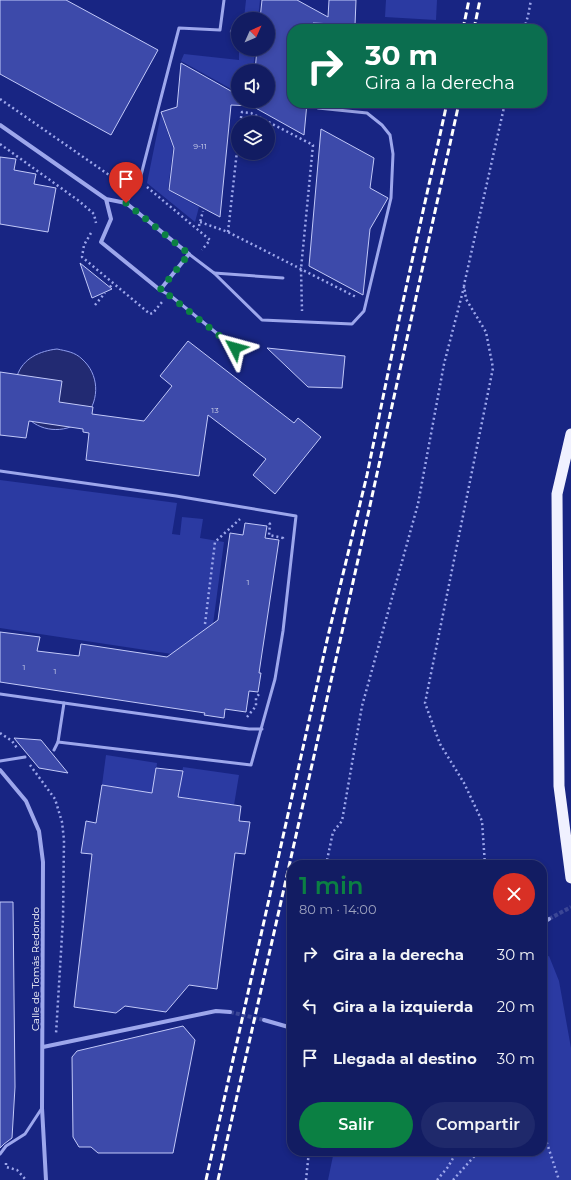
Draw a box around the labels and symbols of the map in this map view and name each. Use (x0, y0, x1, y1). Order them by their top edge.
north arrow (231, 12, 275, 56)
house number: 9-11 (193, 141, 207, 151)
pin (109, 162, 143, 203)
position arrow (214, 327, 256, 369)
house number: 13 (211, 405, 219, 415)
house number: 1 (247, 577, 249, 587)
house number: 1 (23, 662, 25, 672)
house number: 1 (54, 666, 56, 676)
street label: Calle de Tomás Redondo (29, 907, 42, 1031)

